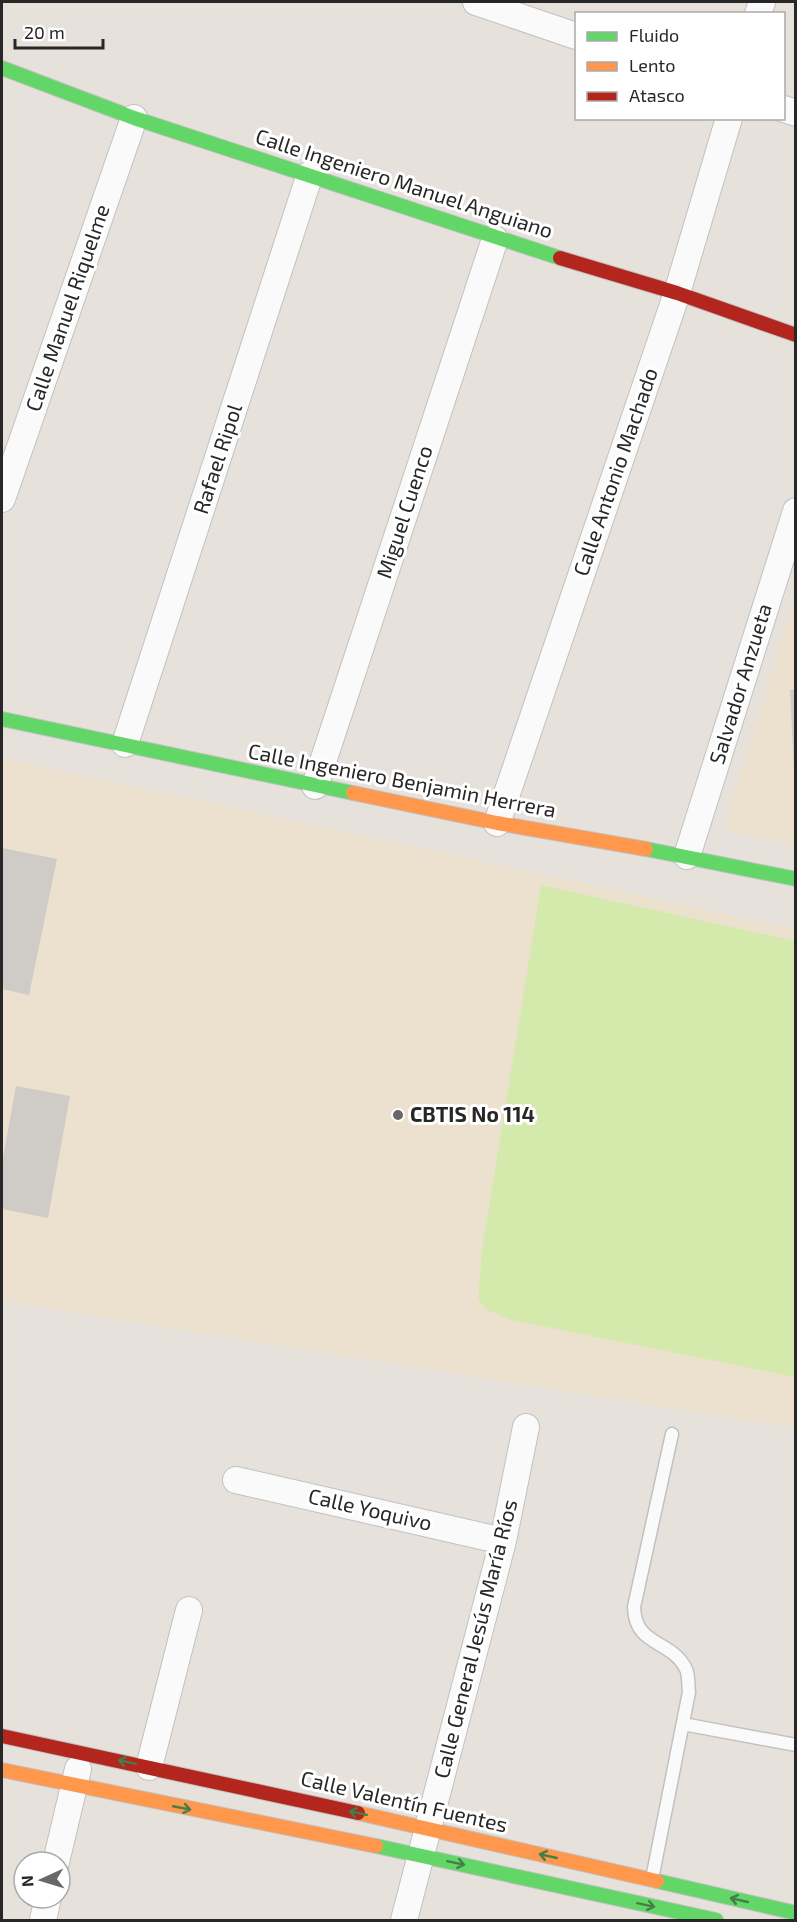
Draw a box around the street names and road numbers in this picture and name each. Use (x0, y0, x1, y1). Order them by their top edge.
street label: Calle Ingeniero Manuel Anguiano (253, 123, 556, 243)
street label: Calle Manuel Riquelme (19, 201, 114, 414)
street label: Calle Antonio Machado (567, 364, 662, 579)
street label: Rafael Ripol (187, 400, 246, 517)
street label: Miguel Cuenco (370, 442, 437, 581)
street label: Salvador Anzueta (703, 600, 776, 767)
street label: Calle Ingeniero Benjamin Herrera (246, 737, 558, 823)
street label: Calle Yoquivo (306, 1482, 435, 1535)
street label: Calle General Jesús María Ríos (428, 1496, 521, 1781)
street label: Calle Valentín Fuentes (299, 1765, 510, 1836)

